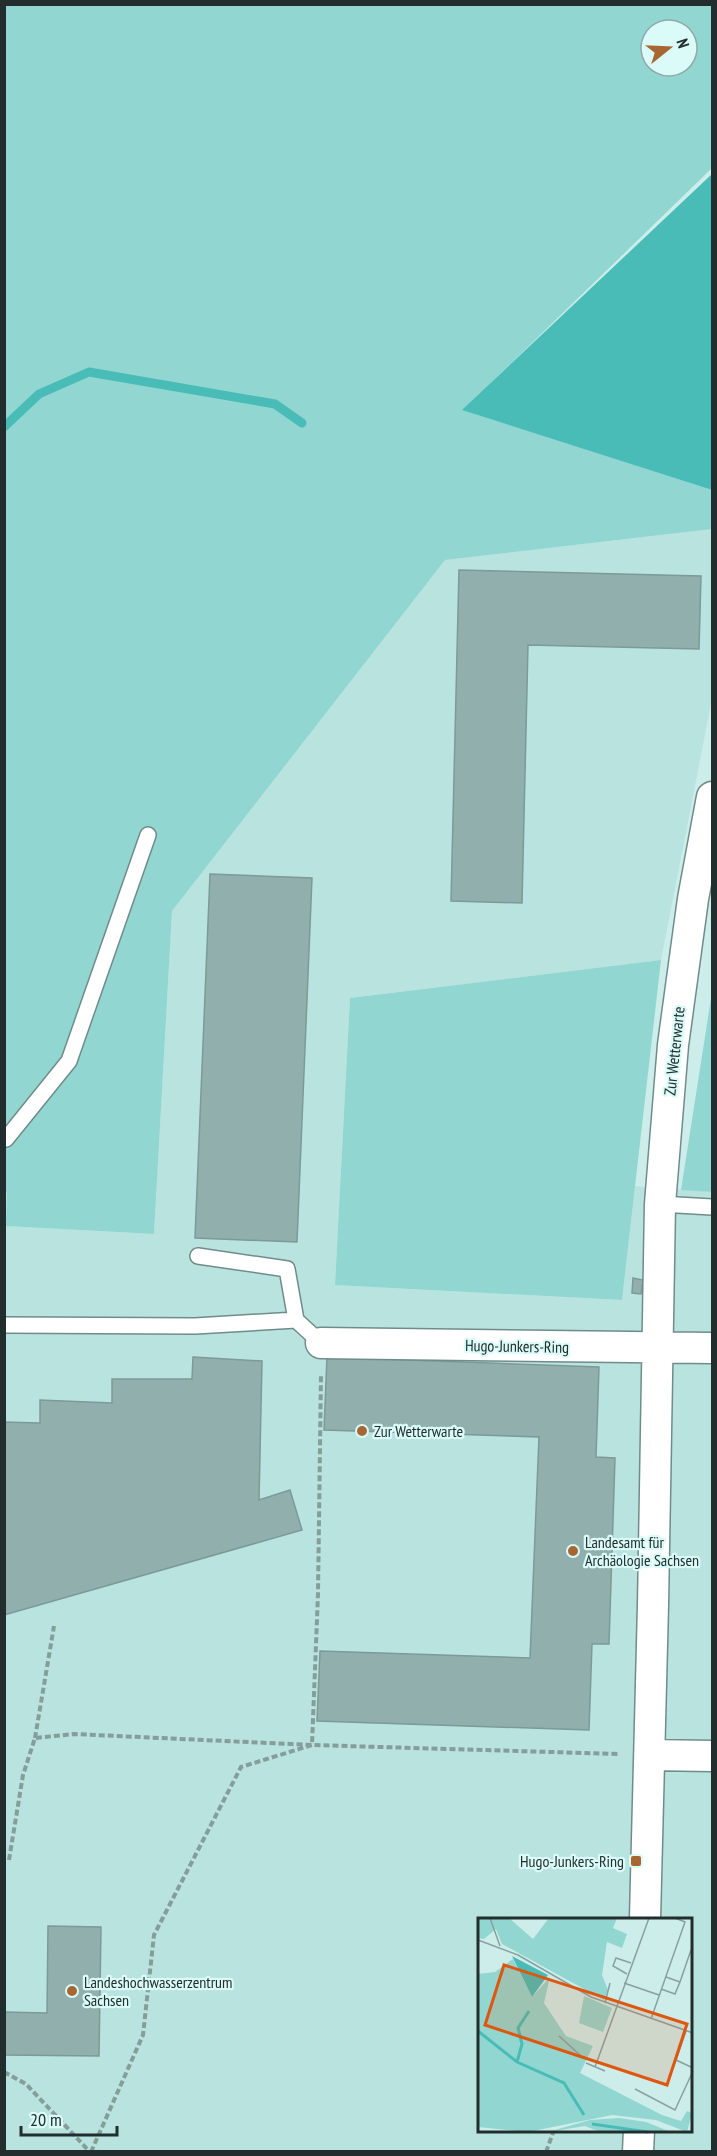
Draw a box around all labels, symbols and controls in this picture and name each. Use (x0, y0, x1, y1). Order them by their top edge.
north arrow (639, 18, 699, 78)
text: N (672, 36, 694, 51)
street label: Zur Wetterwarte (659, 1006, 689, 1096)
street label: Hugo-Junkers-Ring (465, 1335, 569, 1357)
place label: Zur Wetterwarte (374, 1421, 463, 1441)
marker: Zur Wetterwarte (355, 1424, 369, 1438)
place label: Landesamt für Archäologie Sachsen (585, 1532, 699, 1570)
marker: Landesamt für Archäologie Sachsen (566, 1544, 580, 1558)
place label: Hugo-Junkers-Ring (520, 1851, 624, 1871)
marker: Hugo-Junkers-Ring (629, 1854, 643, 1868)
inset map (478, 1918, 693, 2132)
place label: Landeshochwasserzentrum Sachsen (84, 1972, 232, 2010)
marker: Landeshochwasserzentrum Sachsen (65, 1984, 79, 1998)
scale bar (21, 2099, 117, 2137)
text: 20 m (30, 2108, 62, 2131)

